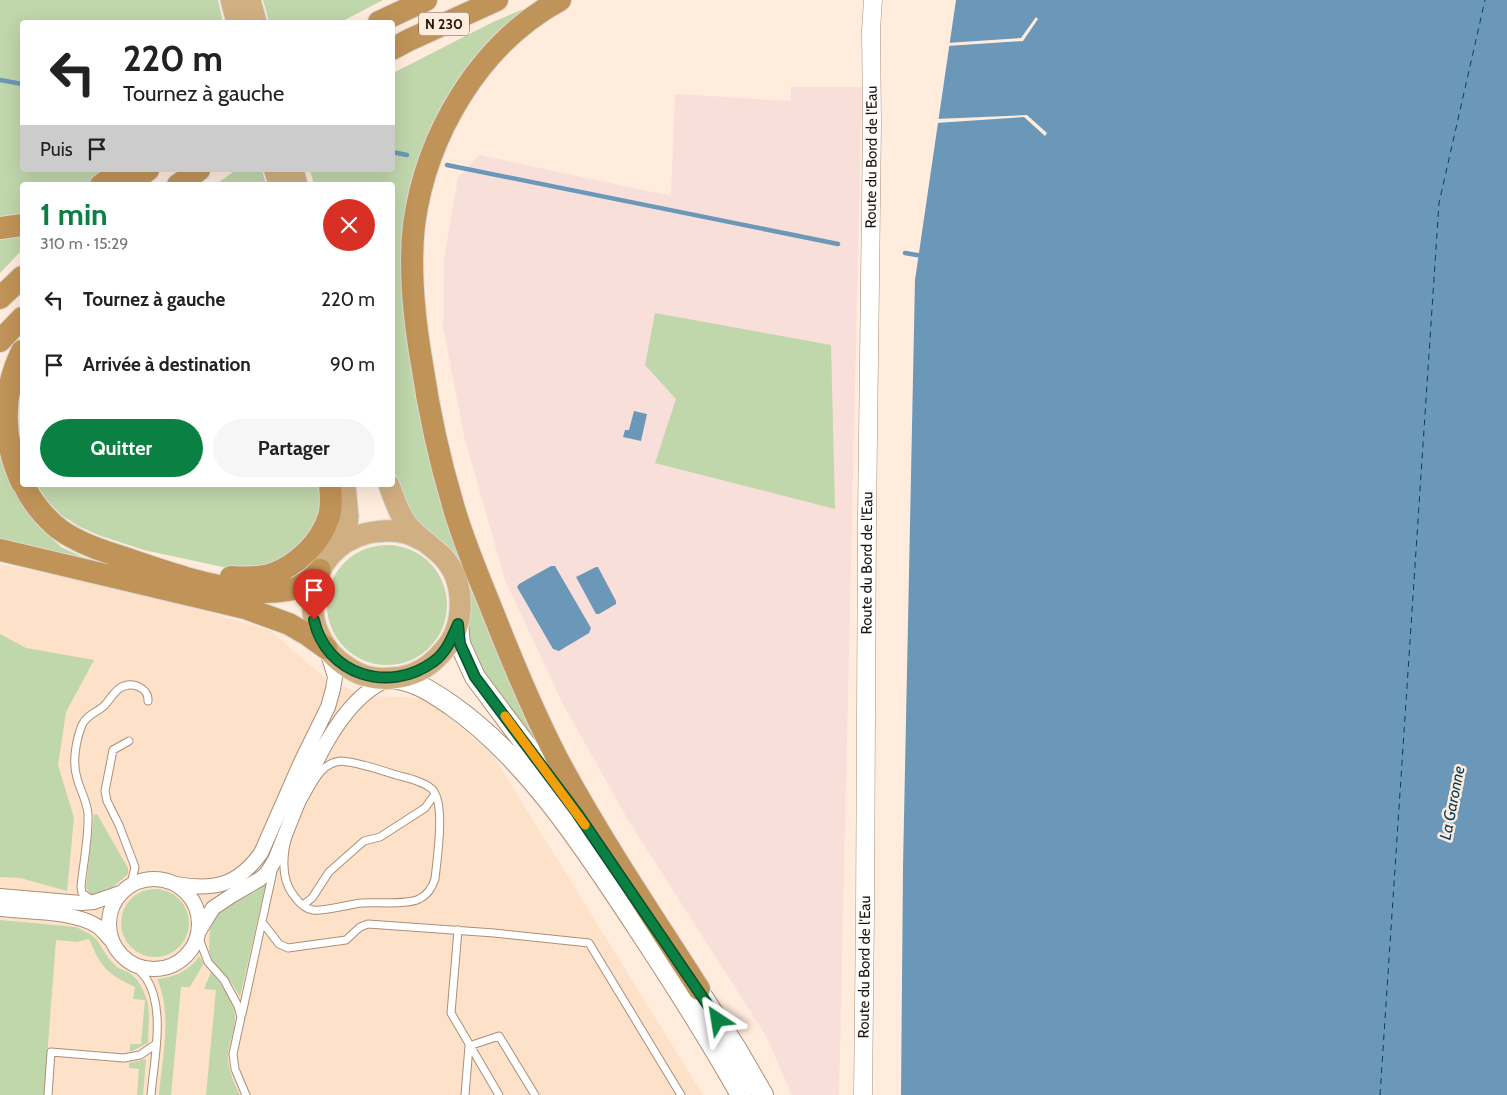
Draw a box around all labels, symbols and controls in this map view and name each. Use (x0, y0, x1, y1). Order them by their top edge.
road number: N 230 (419, 12, 469, 36)
text: 220 m (123, 37, 223, 80)
icon: left (40, 40, 105, 105)
text: Tournez à gauche (123, 80, 284, 107)
street label: Route du Bord de l'Eau (862, 86, 881, 229)
icon: arrive (83, 135, 111, 163)
text: Puis (40, 138, 73, 161)
text: 1 min (40, 196, 108, 233)
button: close (323, 199, 375, 251)
text: 310 m · 15:29 (40, 234, 128, 253)
icon: left (40, 286, 68, 314)
text: Tournez à gauche (83, 288, 225, 311)
text: 220 m (321, 288, 375, 311)
icon: arrive (40, 351, 68, 379)
text: Arrivée à destination (83, 353, 251, 376)
text: 90 m (330, 353, 375, 376)
button: Quitter (40, 419, 203, 477)
button: Partager (213, 419, 375, 477)
street label: Route du Bord de l'Eau (857, 492, 876, 634)
pin (293, 569, 335, 620)
icon: arrive (300, 576, 328, 604)
water label: La Garonne (1436, 764, 1468, 842)
street label: Route du Bord de l'Eau (855, 896, 874, 1038)
position arrow (691, 993, 743, 1045)

